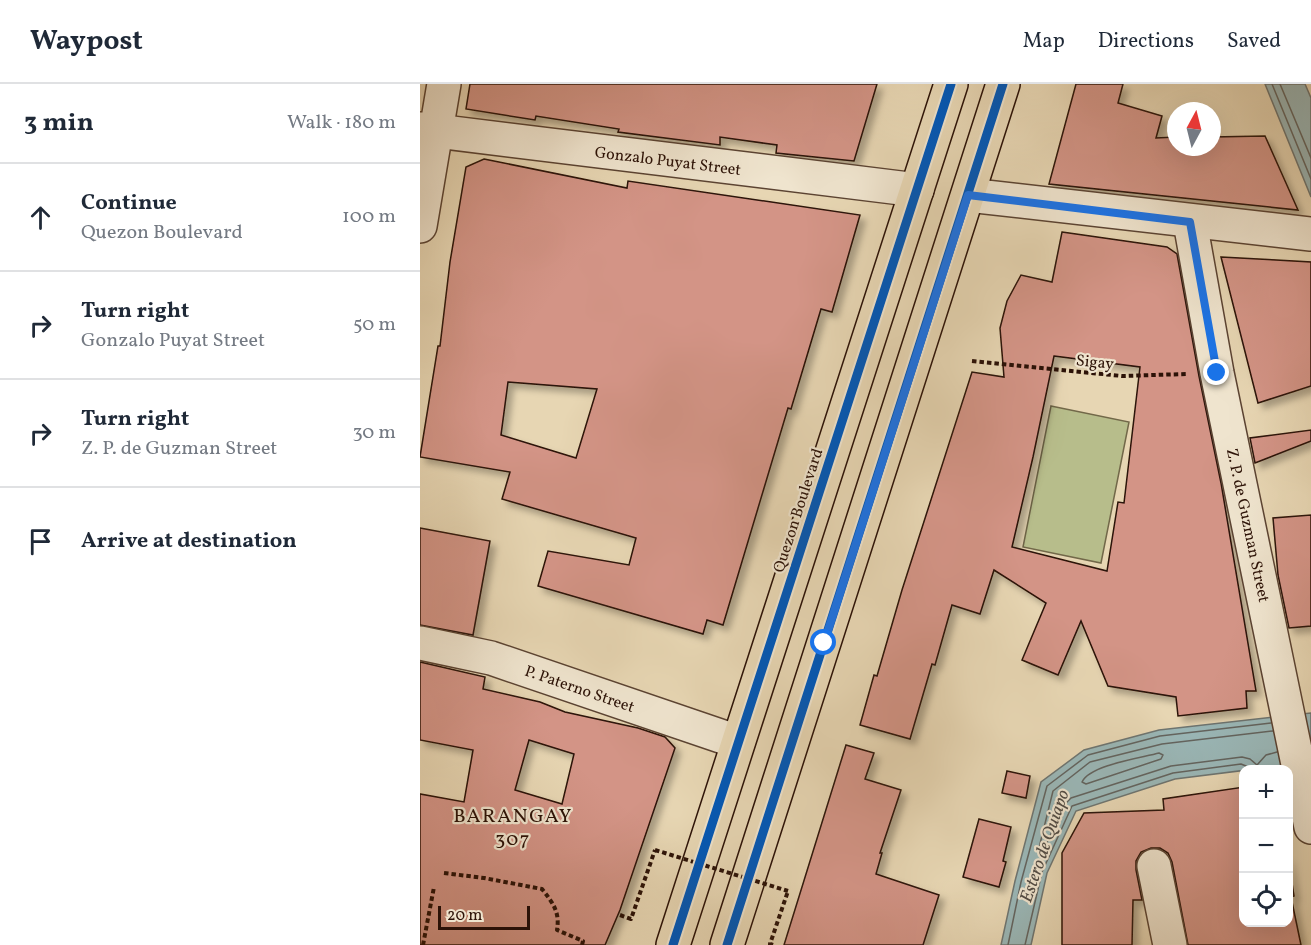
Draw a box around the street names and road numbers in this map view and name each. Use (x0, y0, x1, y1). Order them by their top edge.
street label: Gonzalo Puyat Street (593, 142, 743, 182)
street label: Sigay (1075, 350, 1115, 376)
street label: Quezon Boulevard (768, 446, 829, 576)
street label: Z. P. de Guzman Street (1220, 446, 1274, 605)
street label: P. Paterno Street (522, 661, 637, 719)

